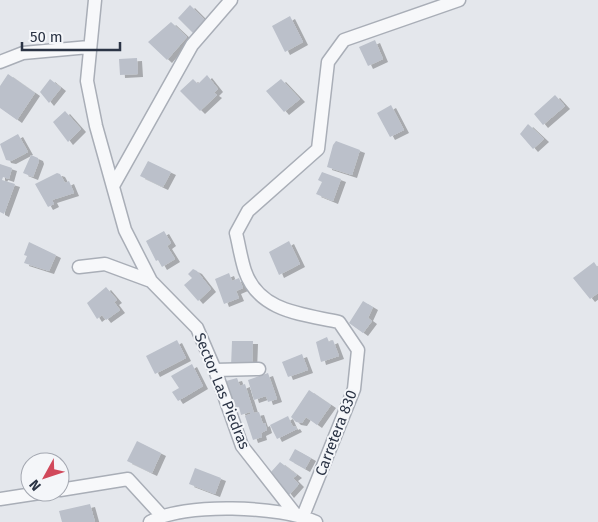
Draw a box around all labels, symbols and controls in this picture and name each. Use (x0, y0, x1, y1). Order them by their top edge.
scale bar (22, 20, 120, 52)
text: 50 m (30, 28, 63, 46)
street label: Sector Las Piedras (190, 330, 254, 452)
street label: Carretera 830 (311, 387, 361, 479)
north arrow (20, 452, 70, 502)
text: N (26, 476, 45, 494)

